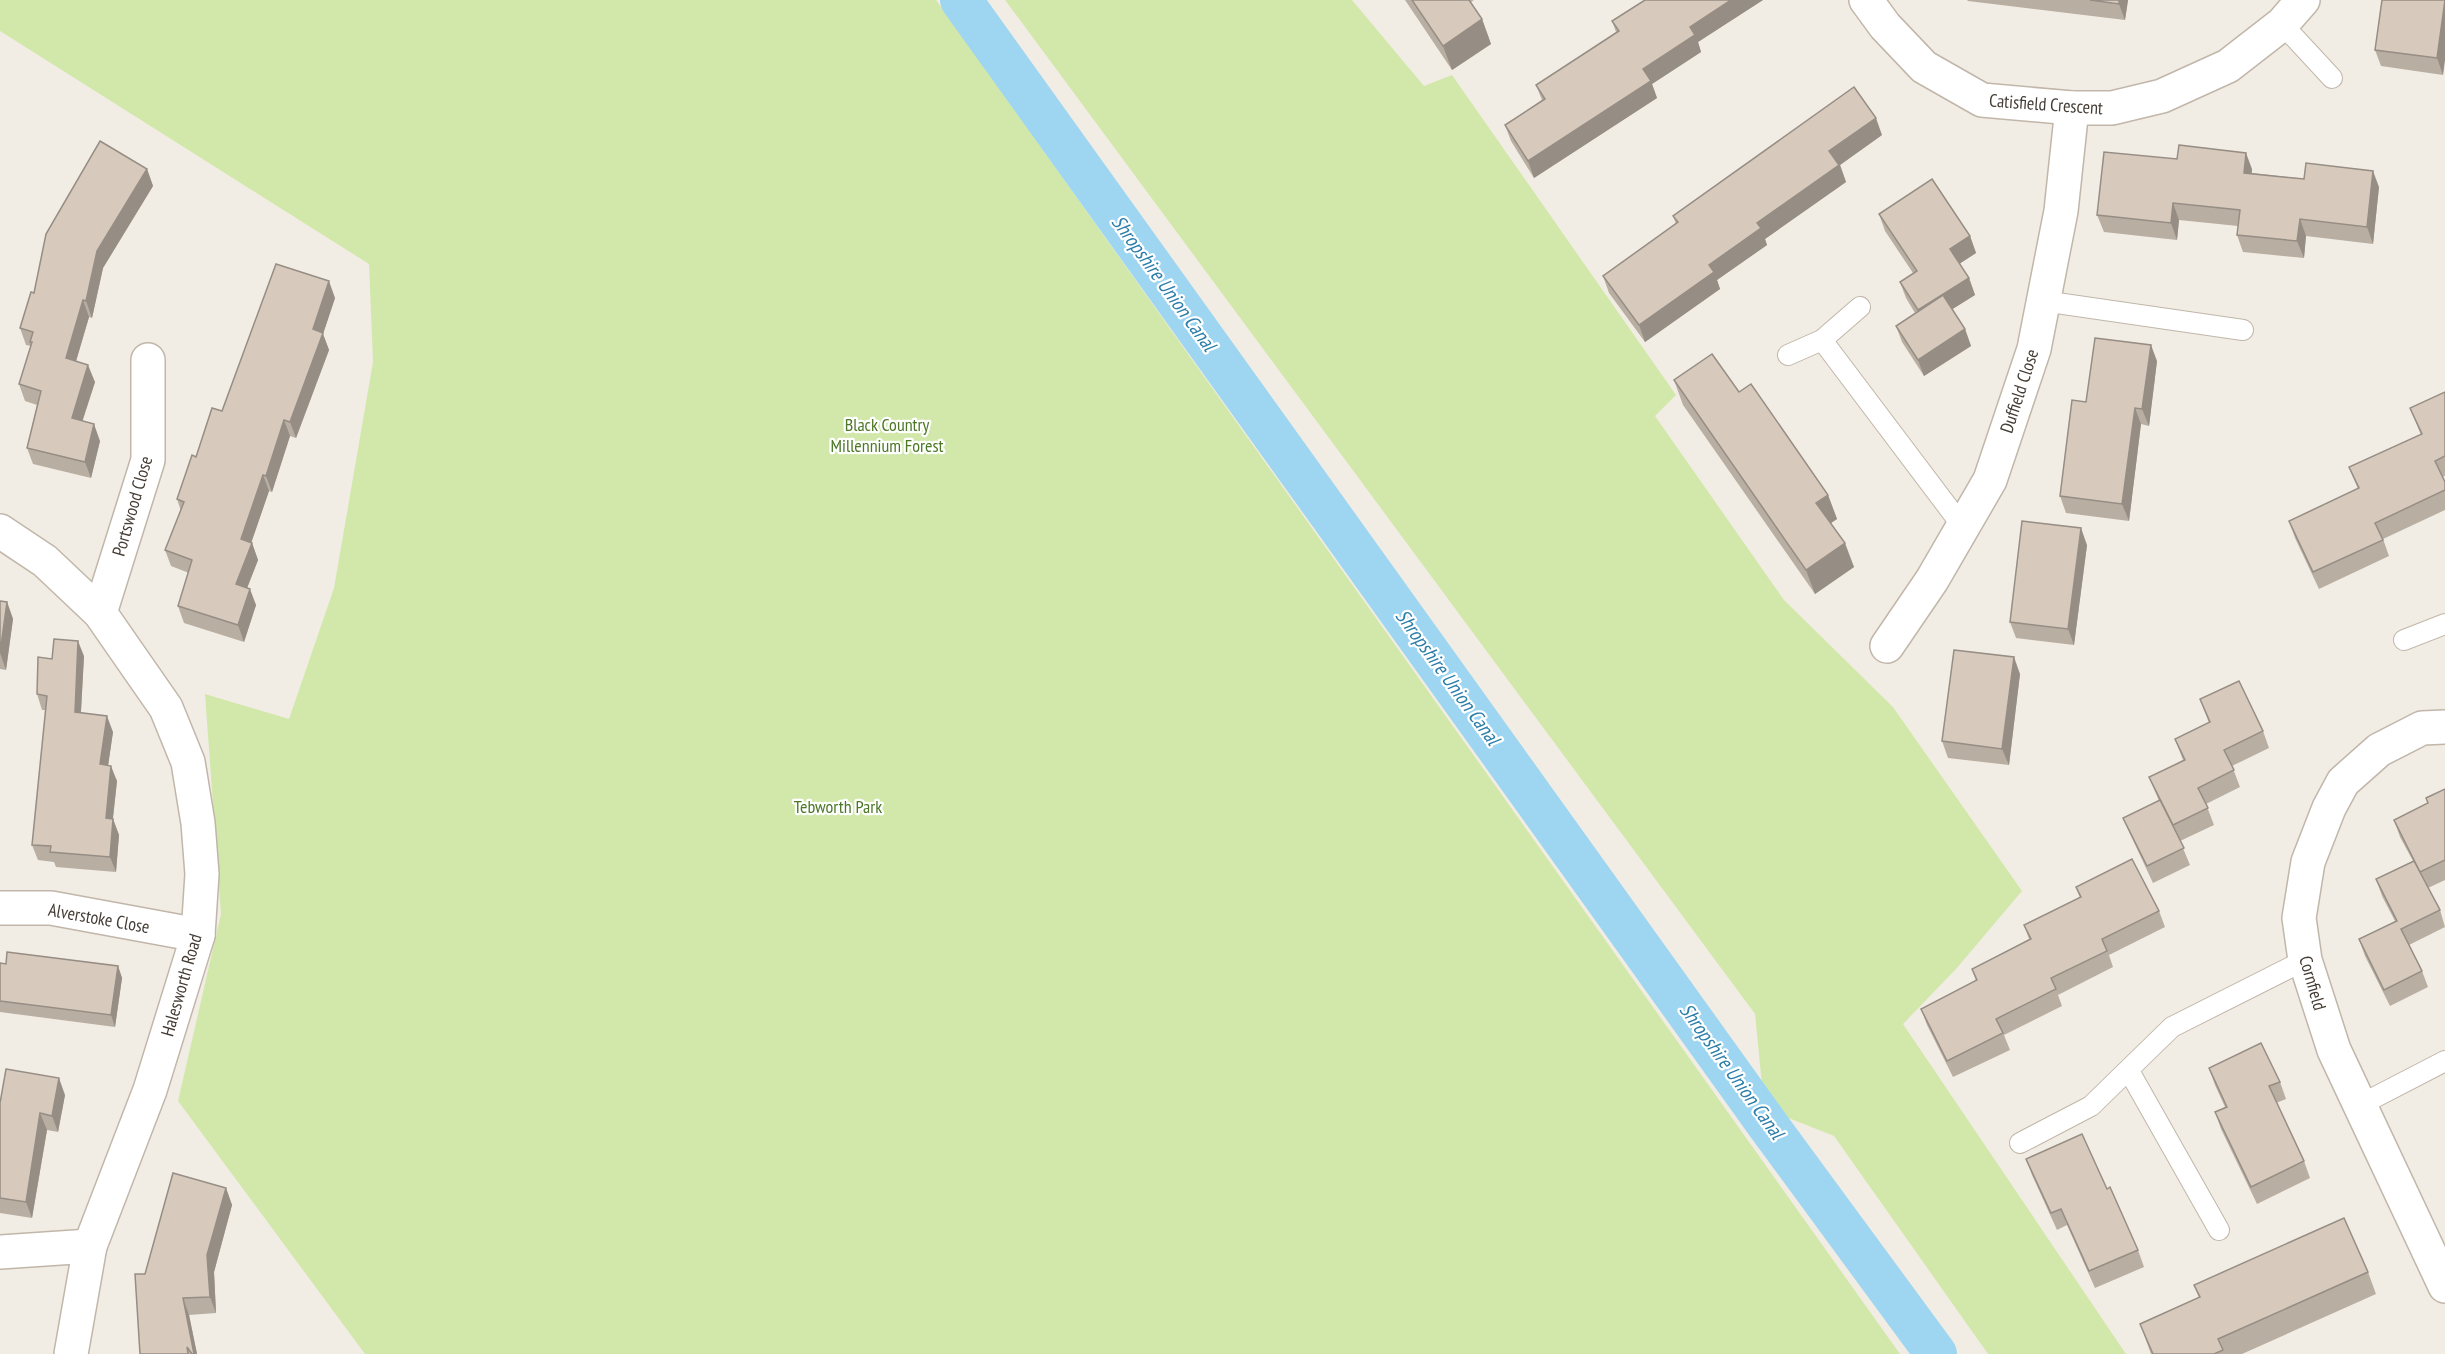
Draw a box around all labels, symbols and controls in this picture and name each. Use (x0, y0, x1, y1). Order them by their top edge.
street label: Catisfield Crescent (1988, 89, 2104, 119)
water label: Shropshire Union Canal (1106, 210, 1223, 358)
street label: Duffield Close (1995, 346, 2043, 436)
park label: Black Country Millennium Forest (831, 413, 943, 457)
street label: Portswood Close (107, 453, 157, 559)
water label: Shropshire Union Canal (1390, 604, 1507, 752)
park label: Tebworth Park (794, 795, 882, 818)
street label: Alverstoke Close (47, 898, 151, 938)
street label: Halesworth Road (155, 931, 207, 1039)
street label: Cornfield (2294, 953, 2332, 1013)
water label: Shropshire Union Canal (1674, 998, 1791, 1146)

